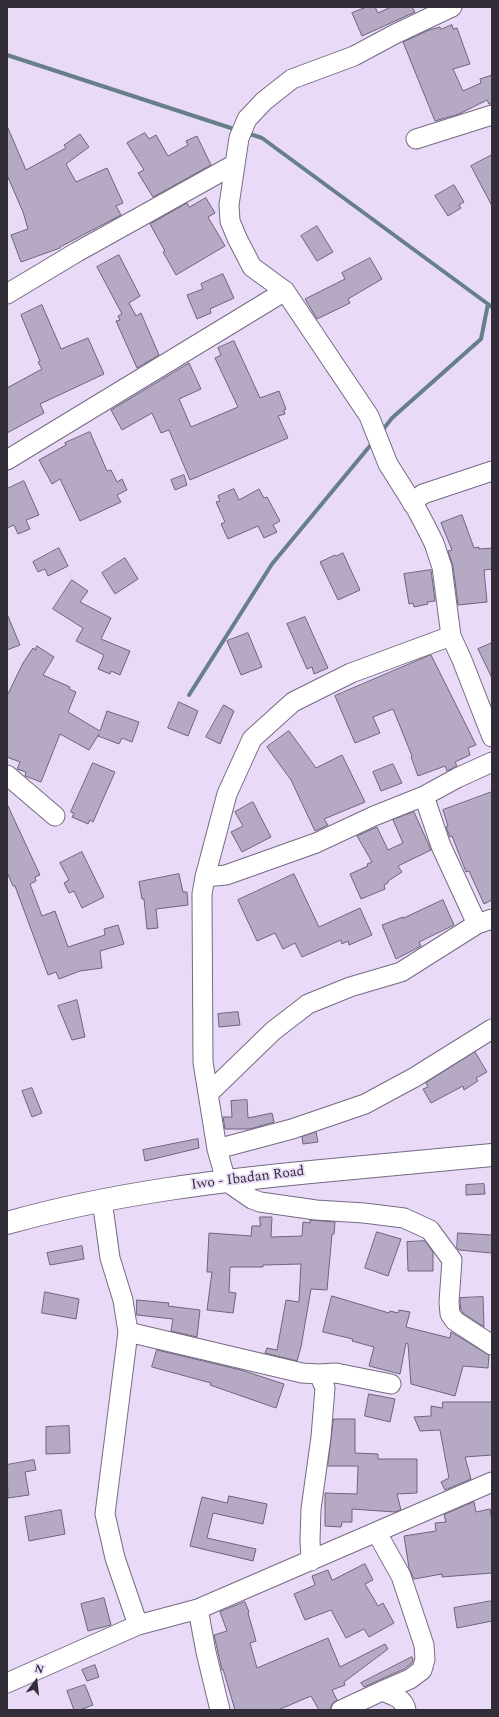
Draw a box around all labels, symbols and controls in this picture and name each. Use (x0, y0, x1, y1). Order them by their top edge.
street label: Iwo - Ibadan Road (190, 1164, 306, 1194)
text: N (33, 1660, 46, 1678)
north arrow (16, 1661, 56, 1701)

